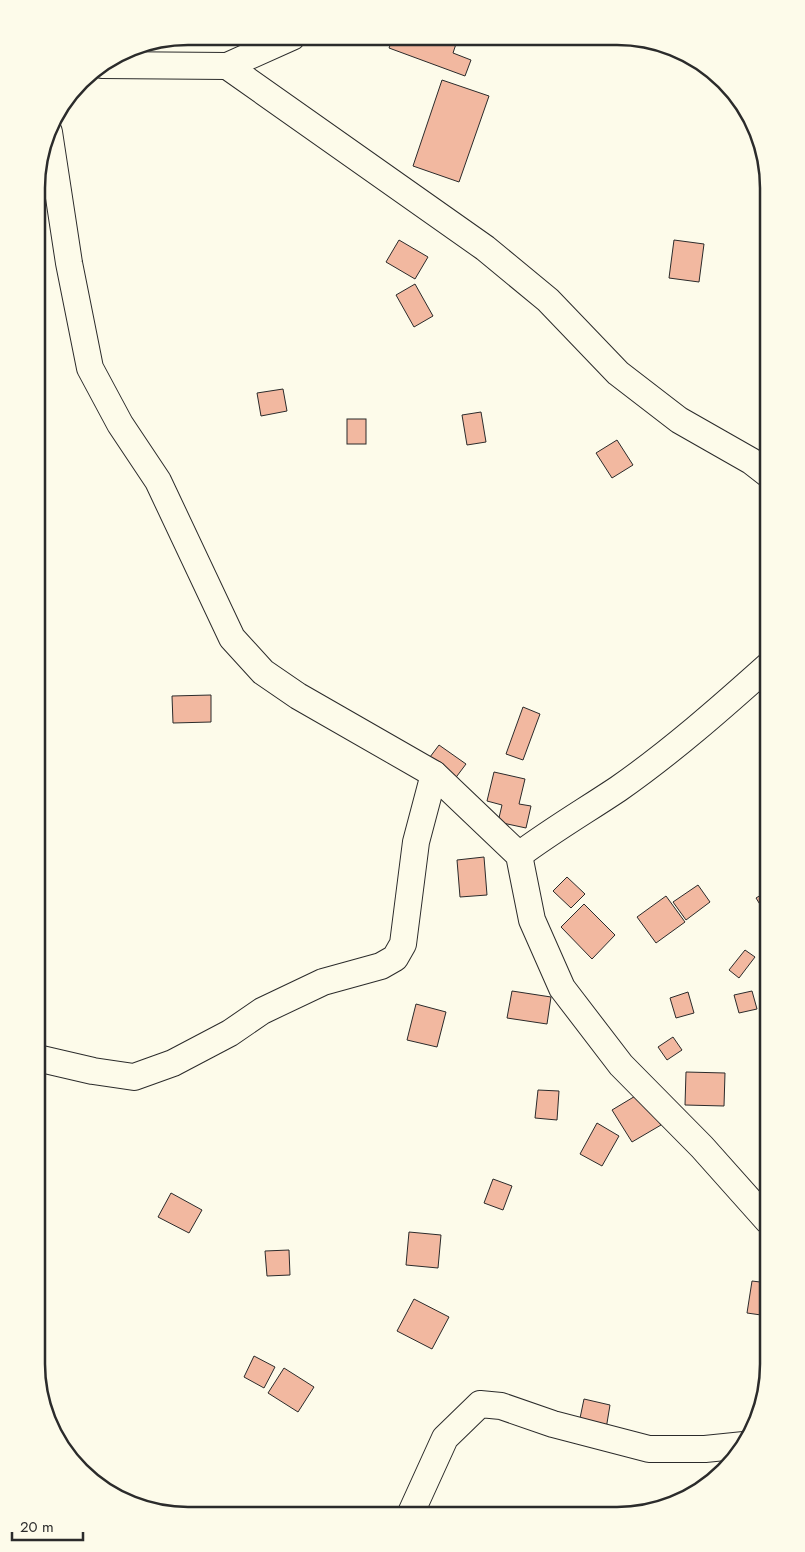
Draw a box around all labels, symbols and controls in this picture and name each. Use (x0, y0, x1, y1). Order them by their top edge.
scale bar (12, 1510, 84, 1542)
text: 20 m (20, 1516, 54, 1538)

